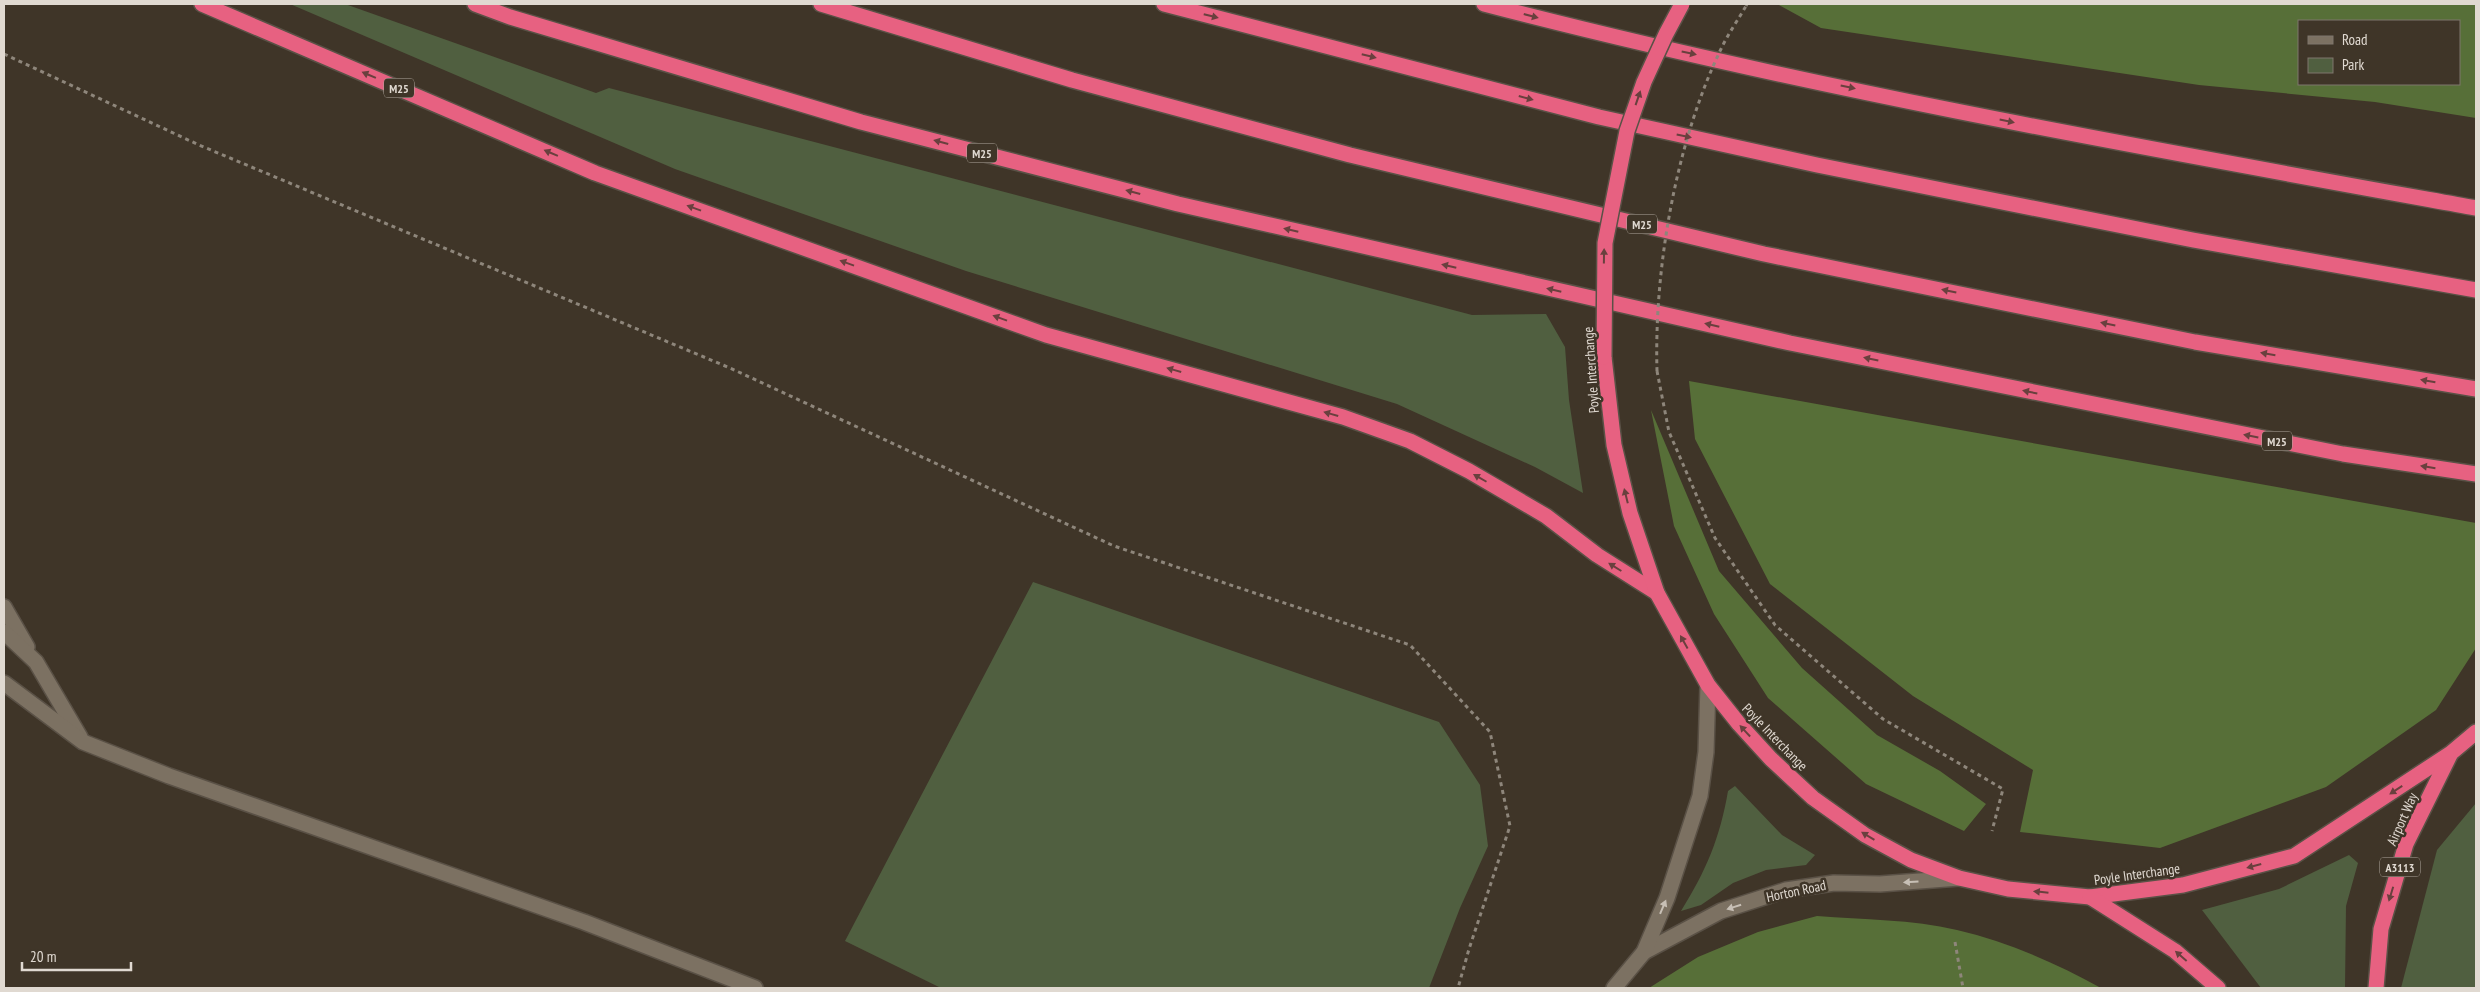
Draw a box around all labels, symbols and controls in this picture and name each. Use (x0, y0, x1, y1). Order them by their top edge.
one-way arrow (1204, 12, 1219, 20)
one-way arrow (1523, 12, 1538, 20)
legend (2298, 20, 2460, 85)
text: Road (2342, 30, 2368, 49)
one-way arrow (1681, 49, 1697, 57)
one-way arrow (1361, 53, 1376, 61)
text: Park (2342, 55, 2364, 74)
one-way arrow (362, 71, 376, 79)
road number: M25 (384, 78, 414, 98)
one-way arrow (1840, 83, 1855, 91)
one-way arrow (1635, 90, 1642, 105)
one-way arrow (1518, 94, 1533, 102)
one-way arrow (1999, 117, 2015, 125)
one-way arrow (1676, 132, 1691, 140)
one-way arrow (934, 138, 949, 146)
road number: M25 (967, 144, 997, 162)
one-way arrow (544, 149, 558, 157)
one-way arrow (1125, 188, 1140, 196)
one-way arrow (687, 204, 702, 211)
road number: M25 (1627, 214, 1657, 233)
one-way arrow (1283, 226, 1298, 234)
one-way arrow (1601, 248, 1609, 264)
one-way arrow (840, 259, 855, 266)
one-way arrow (1442, 262, 1457, 270)
one-way arrow (1546, 286, 1561, 294)
one-way arrow (1941, 287, 1957, 295)
one-way arrow (992, 314, 1007, 322)
one-way arrow (2101, 320, 2116, 328)
one-way arrow (1705, 321, 1720, 329)
street label: Poyle Interchange (1579, 326, 1603, 414)
one-way arrow (2260, 349, 2276, 357)
one-way arrow (1863, 355, 1879, 363)
one-way arrow (1167, 366, 1182, 374)
one-way arrow (2420, 377, 2436, 385)
one-way arrow (2023, 388, 2038, 396)
one-way arrow (1323, 410, 1339, 418)
one-way arrow (2243, 432, 2258, 440)
road number: M25 (2262, 432, 2292, 451)
one-way arrow (2420, 463, 2436, 471)
one-way arrow (1473, 473, 1486, 482)
one-way arrow (1622, 489, 1630, 504)
one-way arrow (1609, 562, 1622, 572)
one-way arrow (1680, 635, 1688, 650)
street label: Poyle Interchange (1738, 700, 1812, 775)
one-way arrow (1739, 725, 1751, 737)
one-way arrow (2389, 785, 2402, 794)
street label: Airport Way (2382, 789, 2422, 848)
one-way arrow (1860, 832, 1875, 840)
road number: A3113 (2380, 858, 2420, 876)
street label: Poyle Interchange (2093, 859, 2181, 889)
one-way arrow (2247, 863, 2262, 871)
street label: Horton Road (1765, 876, 1827, 906)
one-way arrow (1902, 878, 1918, 886)
one-way arrow (2387, 887, 2395, 902)
one-way arrow (2033, 888, 2049, 896)
one-way arrow (1660, 900, 1668, 914)
one-way arrow (1726, 903, 1741, 911)
scale bar (22, 940, 131, 972)
text: 20 m (30, 947, 56, 966)
one-way arrow (2176, 950, 2188, 962)

